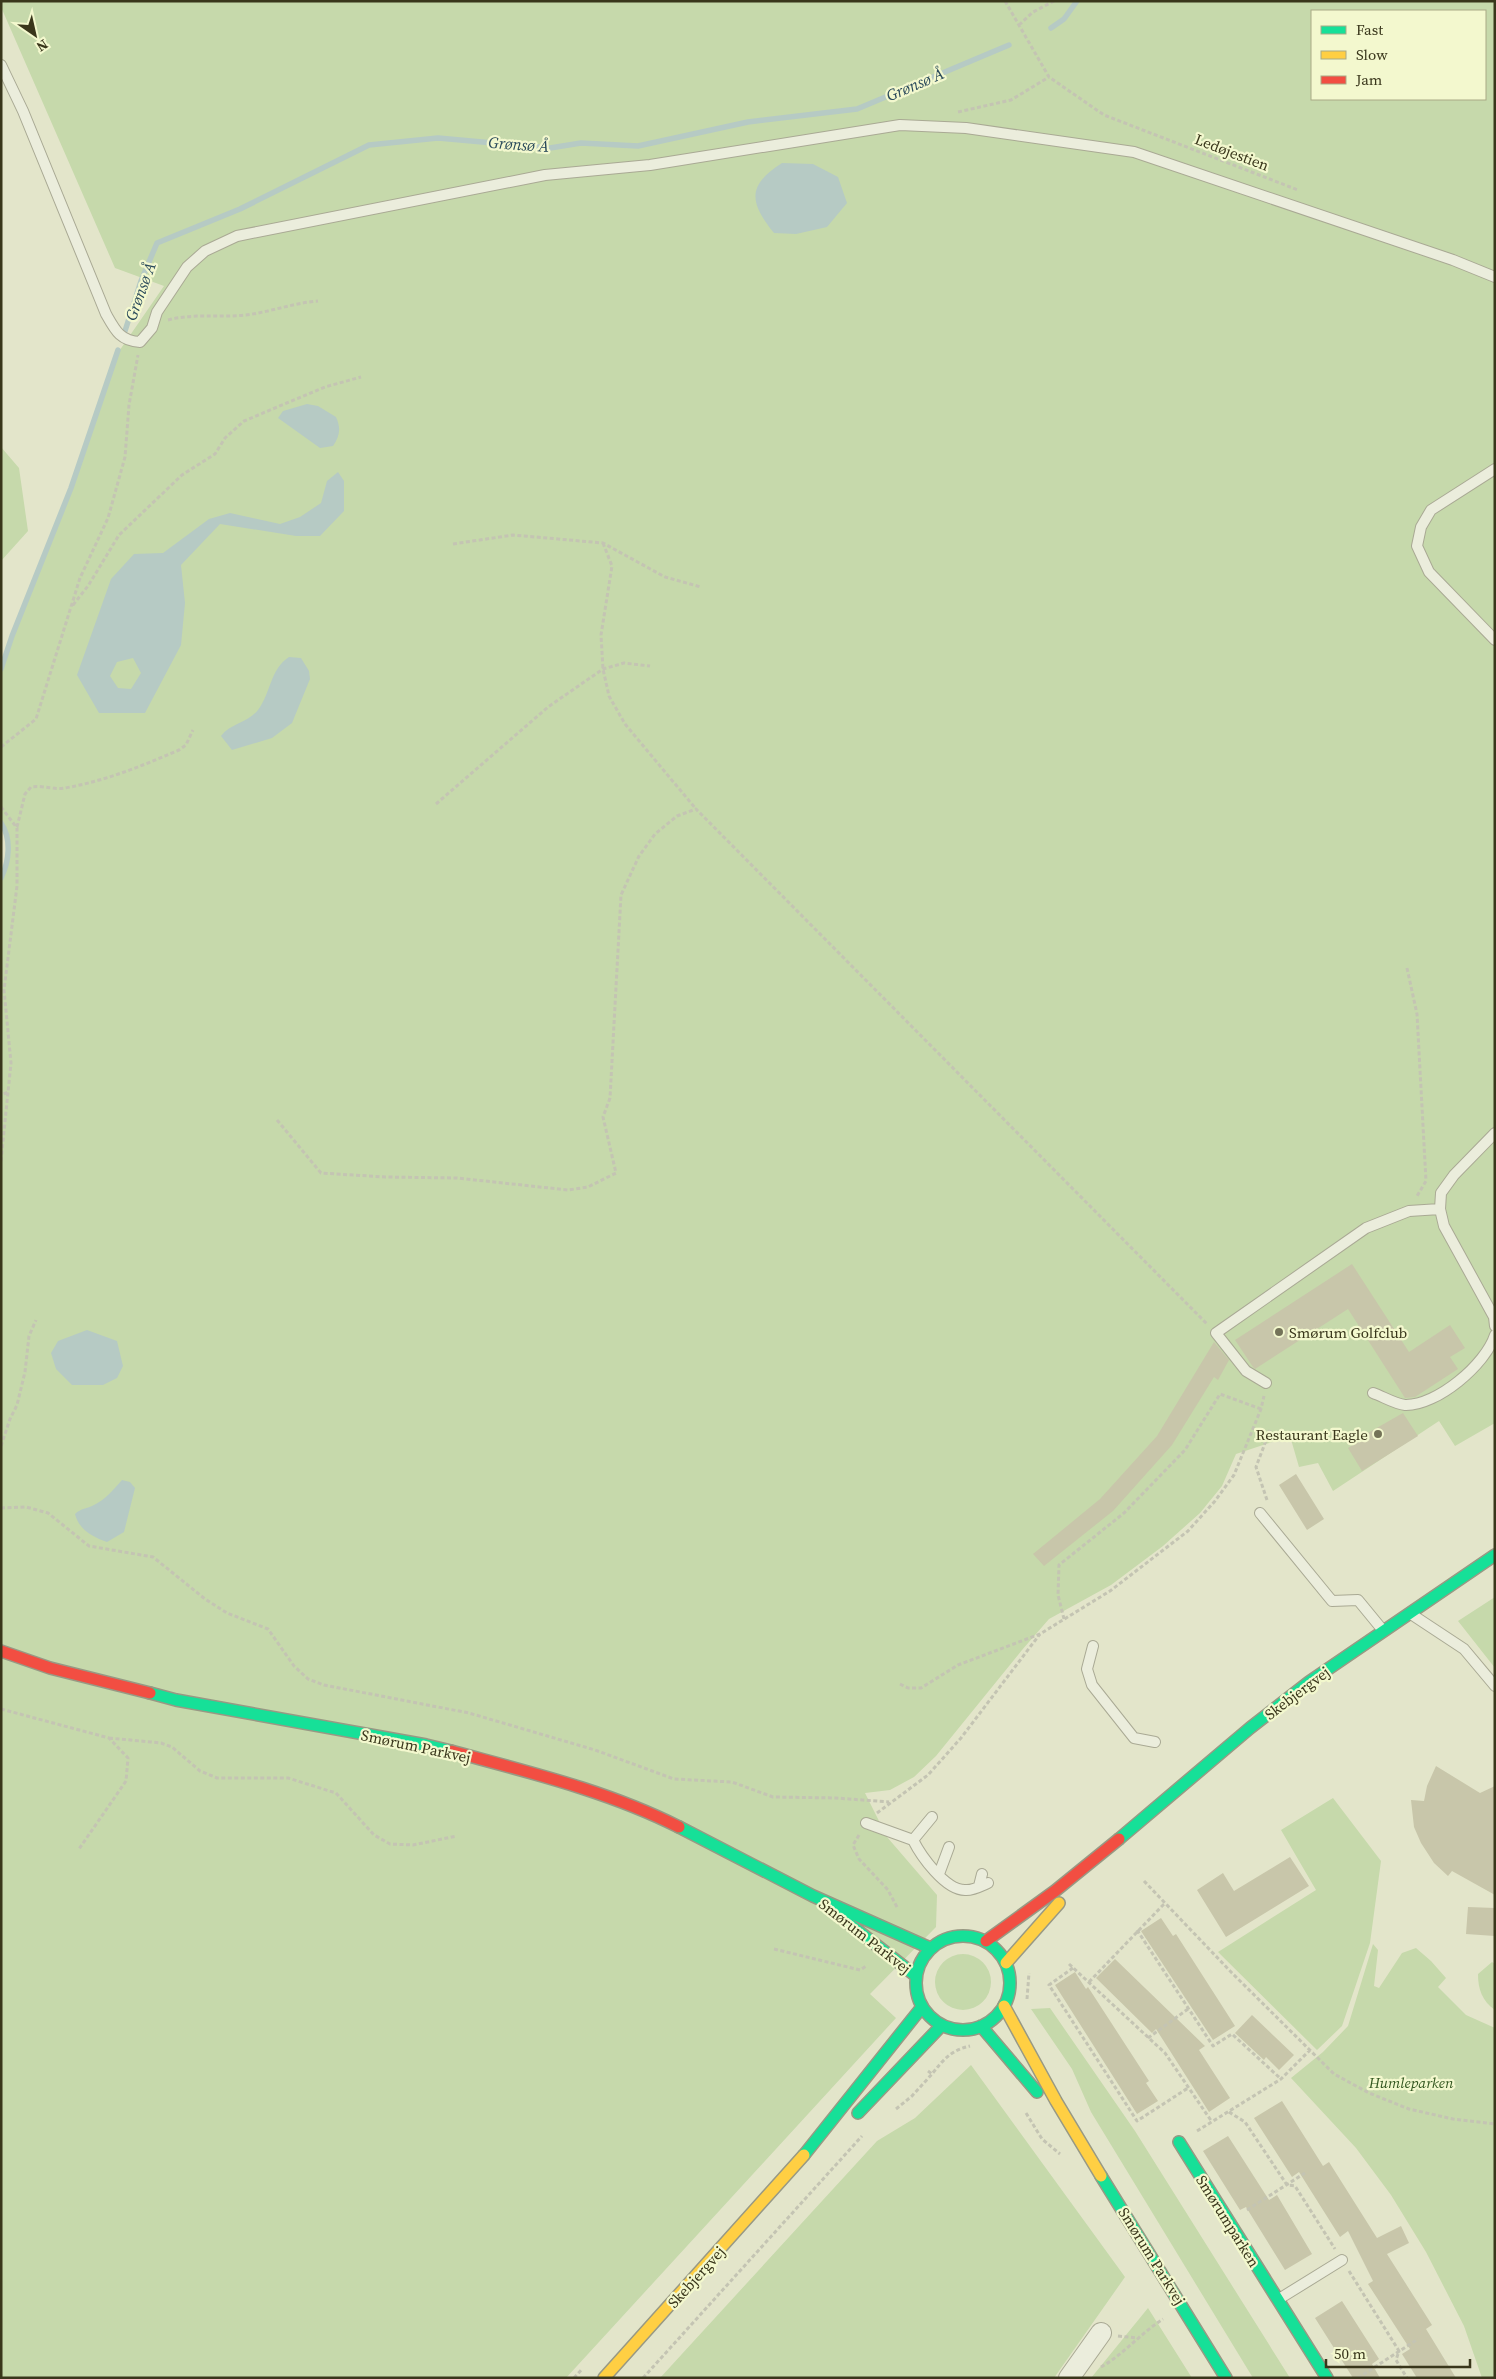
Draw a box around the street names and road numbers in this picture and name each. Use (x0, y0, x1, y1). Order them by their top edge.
street label: Ledøjestien (1192, 128, 1272, 176)
street label: Skebjergvej (1260, 1662, 1334, 1724)
street label: Smørum Parkvej (359, 1724, 473, 1768)
street label: Smørum Parkvej (815, 1893, 915, 1979)
street label: Smørumparken (1191, 2171, 1265, 2271)
street label: Smørum Parkvej (1114, 2203, 1190, 2309)
street label: Skebjergvej (663, 2242, 729, 2312)

